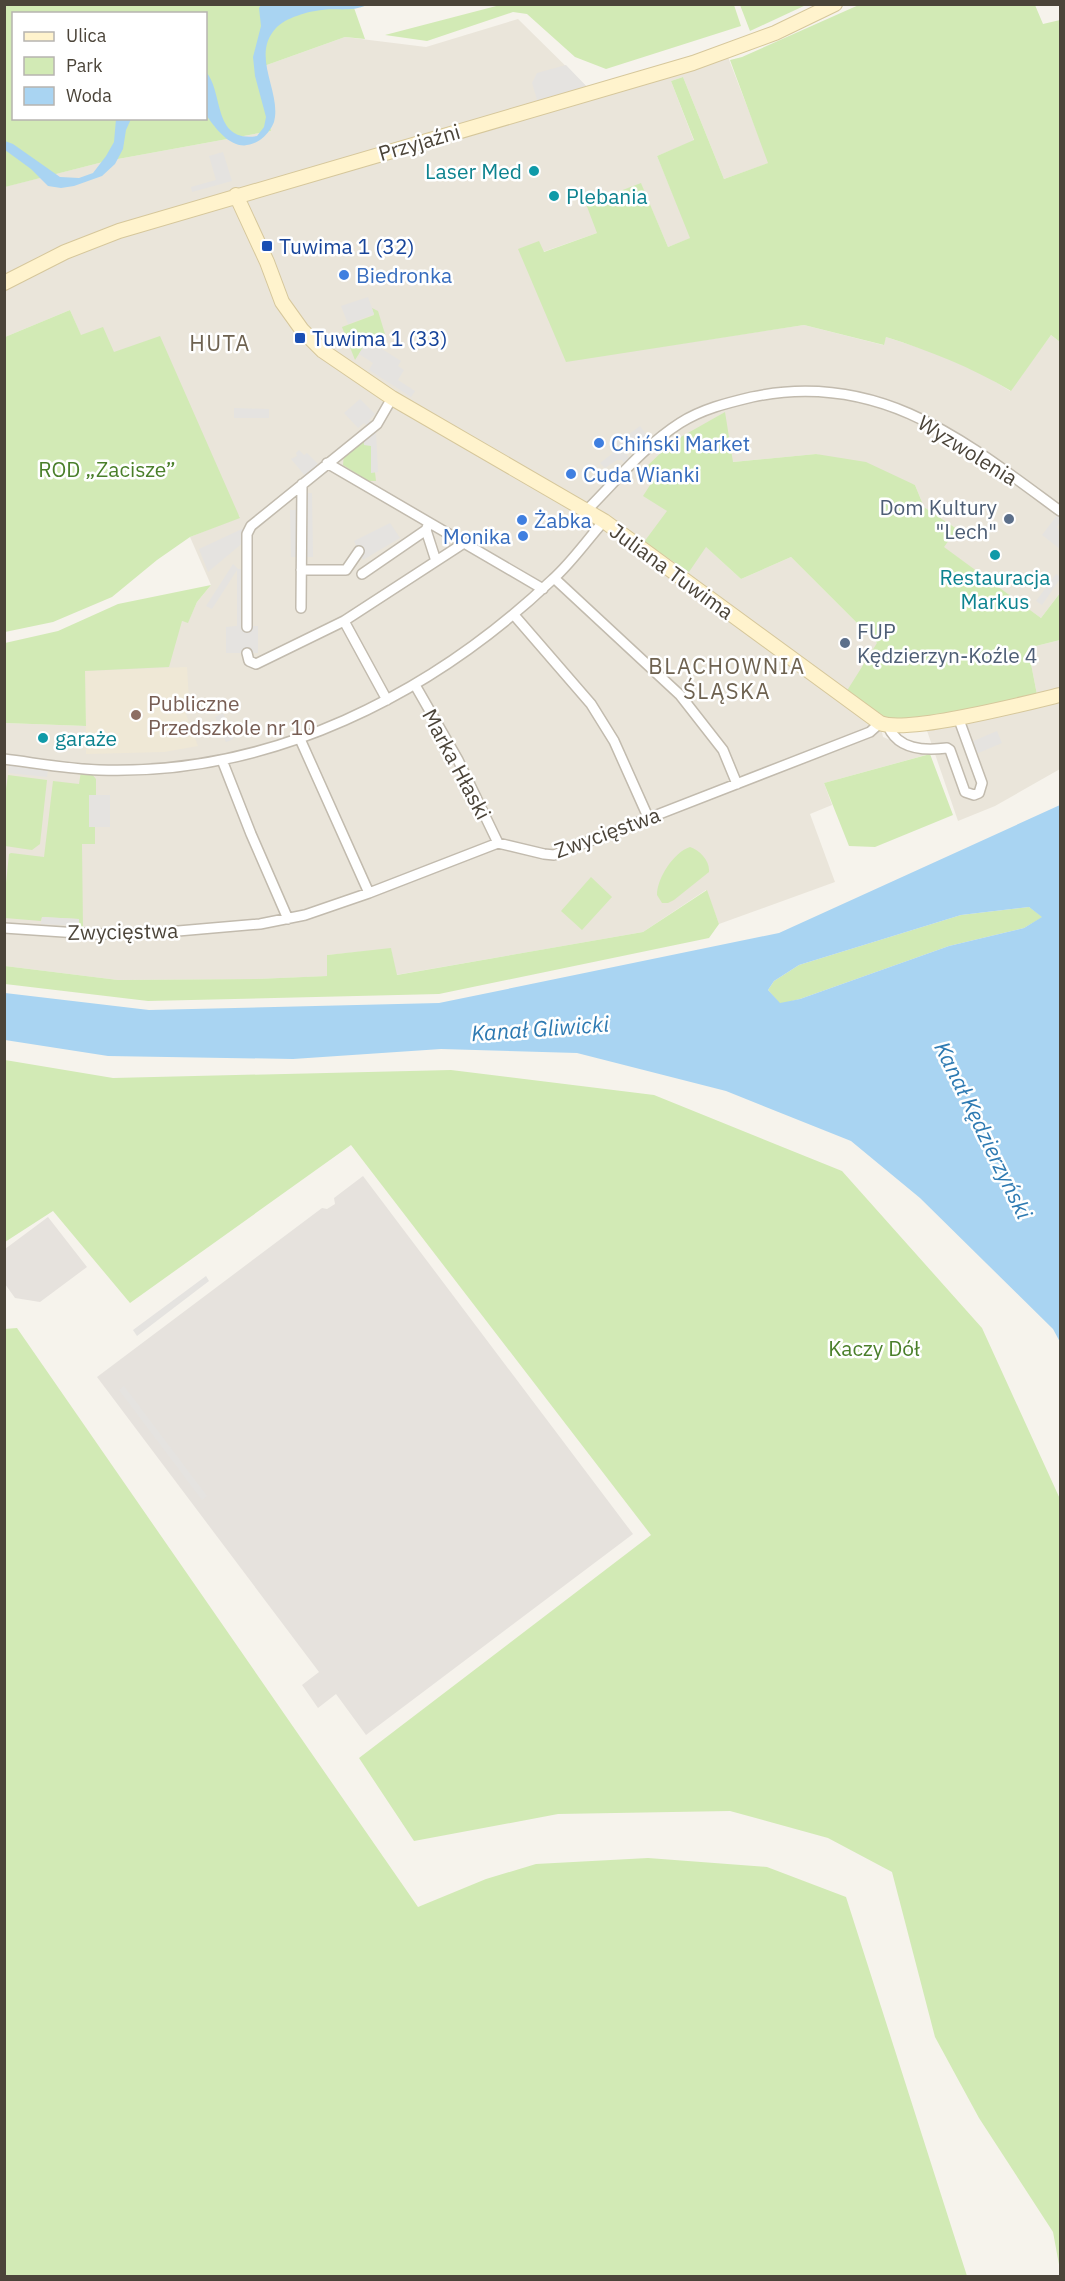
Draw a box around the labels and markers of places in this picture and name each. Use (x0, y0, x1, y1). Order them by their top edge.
place label: Laser Med (425, 157, 522, 185)
marker: Laser Med (527, 164, 541, 178)
place label: Plebania (566, 182, 648, 210)
marker: Plebania (547, 189, 561, 203)
place label: Tuwima 1 (32) (279, 232, 415, 260)
marker: Tuwima 1 (32) (260, 239, 274, 253)
place label: Biedronka (356, 261, 452, 289)
marker: Biedronka (337, 268, 351, 282)
place label: Tuwima 1 (33) (312, 324, 448, 352)
marker: Tuwima 1 (33) (293, 331, 307, 345)
place label: Chiński Market (611, 429, 750, 457)
marker: Chiński Market (592, 436, 606, 450)
place label: Cuda Wianki (583, 460, 700, 488)
marker: Cuda Wianki (564, 467, 578, 481)
place label: Dom Kultury "Lech" (880, 493, 998, 545)
place label: Żabka (534, 506, 592, 534)
marker: Dom Kultury "Lech" (1002, 512, 1016, 526)
marker: Żabka (515, 513, 529, 527)
place label: Monika (443, 522, 511, 550)
marker: Monika (516, 529, 530, 543)
marker: Restauracja Markus (988, 548, 1002, 562)
place label: Restauracja Markus (939, 563, 1051, 615)
place label: FUP Kędzierzyn-Koźle 4 (857, 617, 1037, 669)
marker: FUP Kędzierzyn-Koźle 4 (838, 636, 852, 650)
place label: Publiczne Przedszkole nr 10 (148, 689, 316, 741)
marker: Publiczne Przedszkole nr 10 (129, 708, 143, 722)
place label: garaże (55, 724, 117, 752)
marker: garaże (36, 731, 50, 745)

